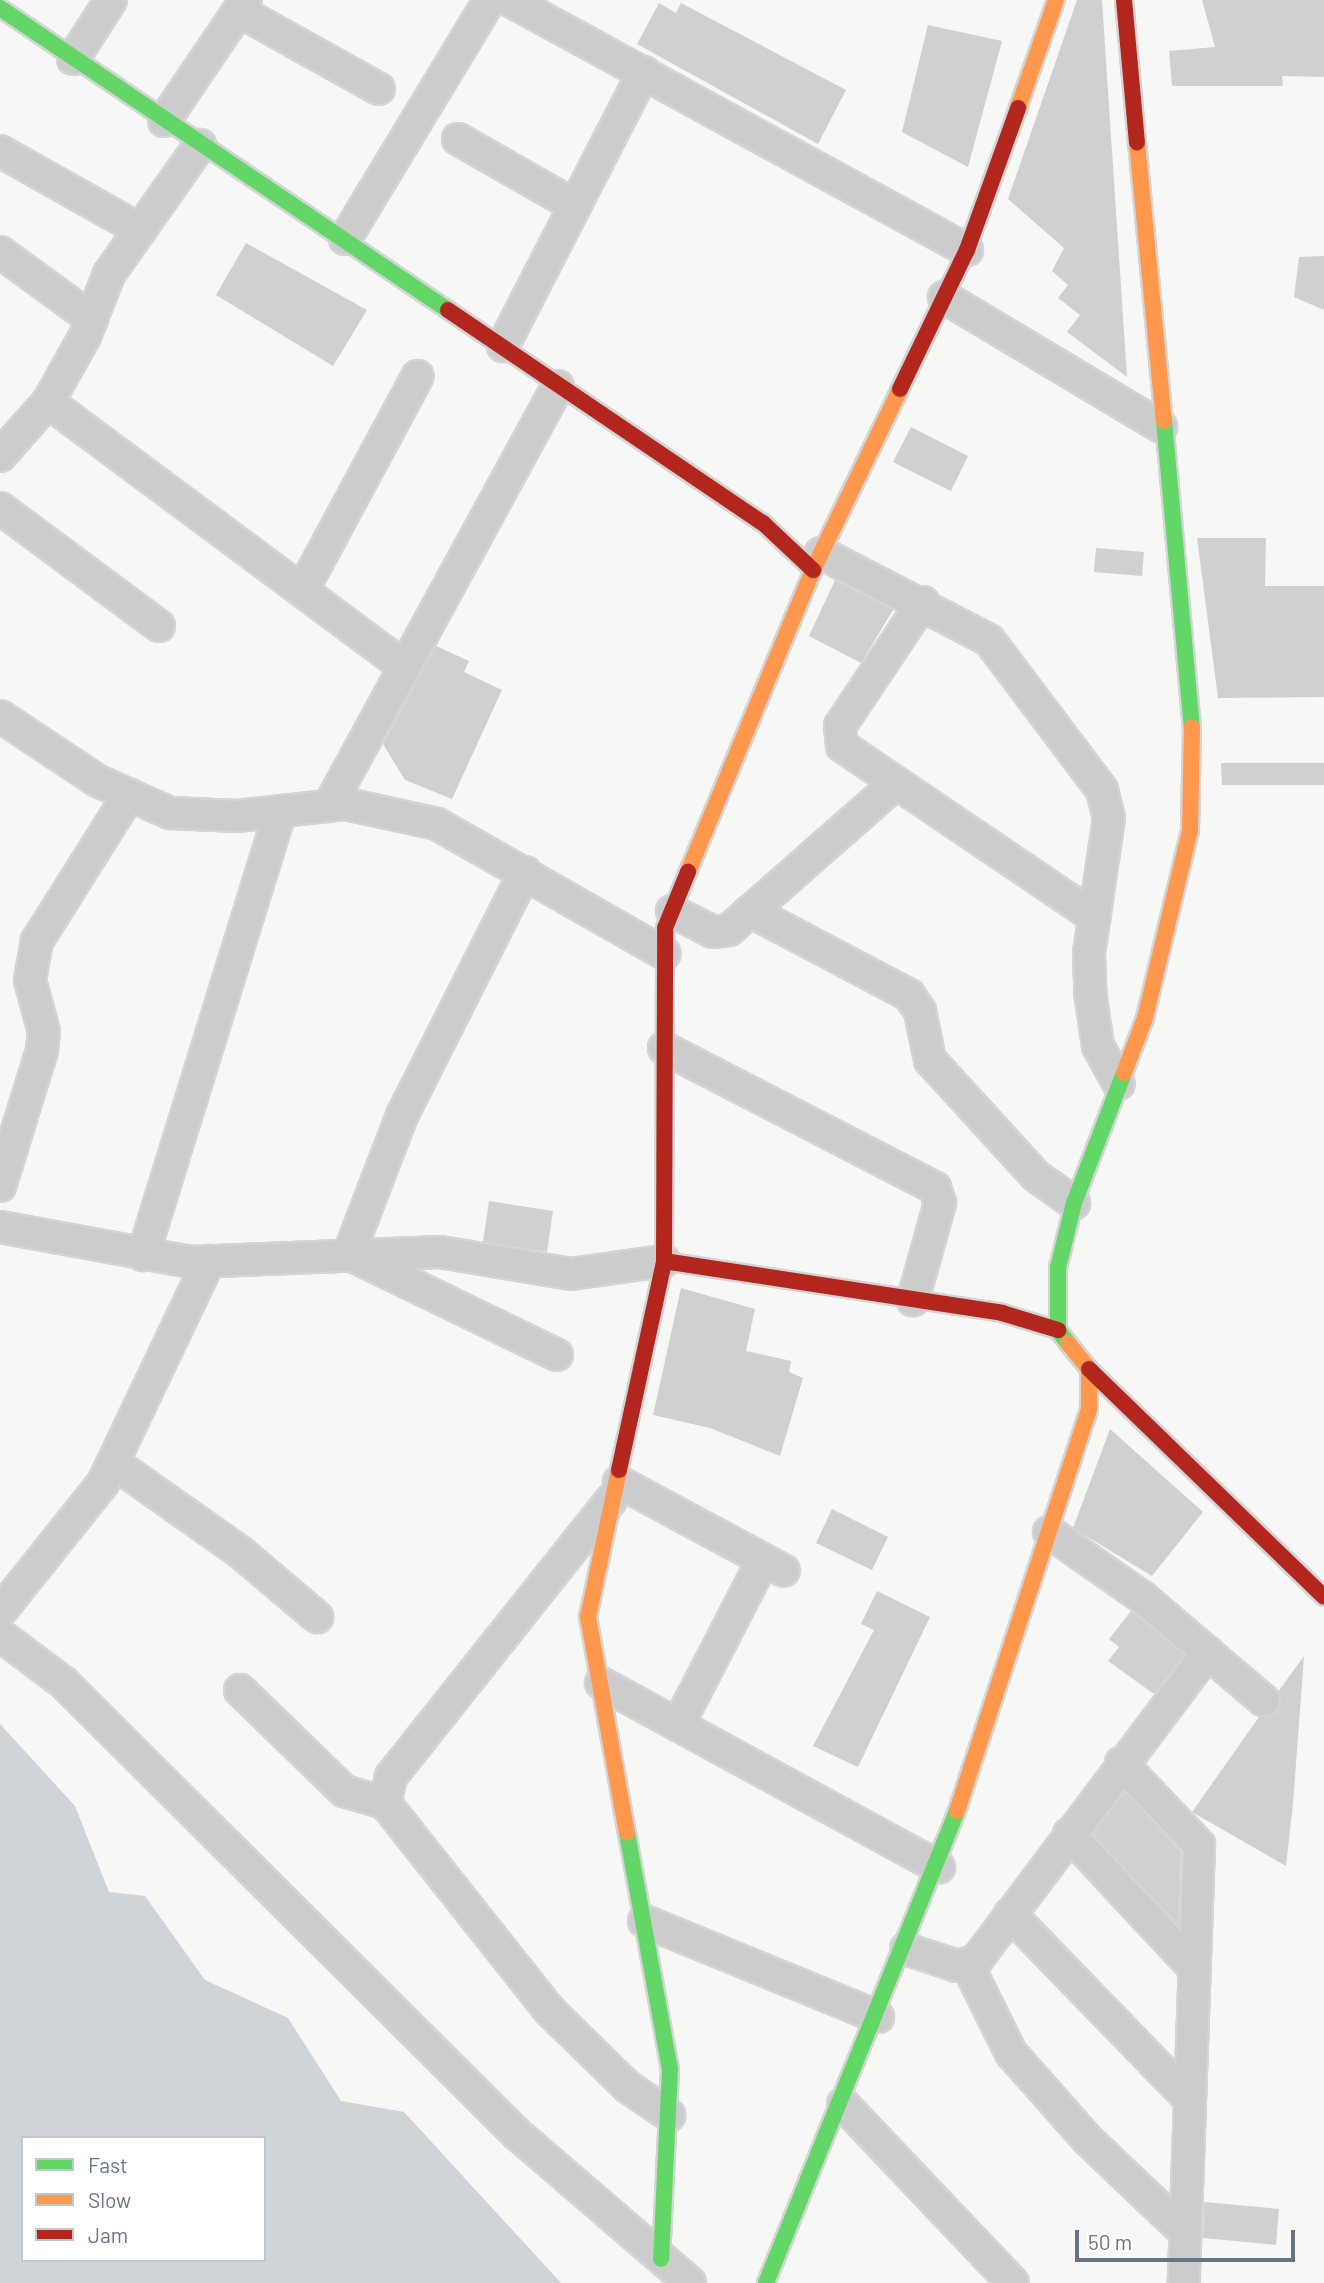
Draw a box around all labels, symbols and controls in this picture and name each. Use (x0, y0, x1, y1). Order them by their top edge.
legend (21, 2136, 266, 2262)
text: Fast (88, 2152, 128, 2177)
text: Slow (88, 2187, 131, 2212)
scale bar (1079, 2216, 1300, 2260)
text: Jam (88, 2222, 128, 2247)
text: 50 m (1088, 2229, 1132, 2254)

